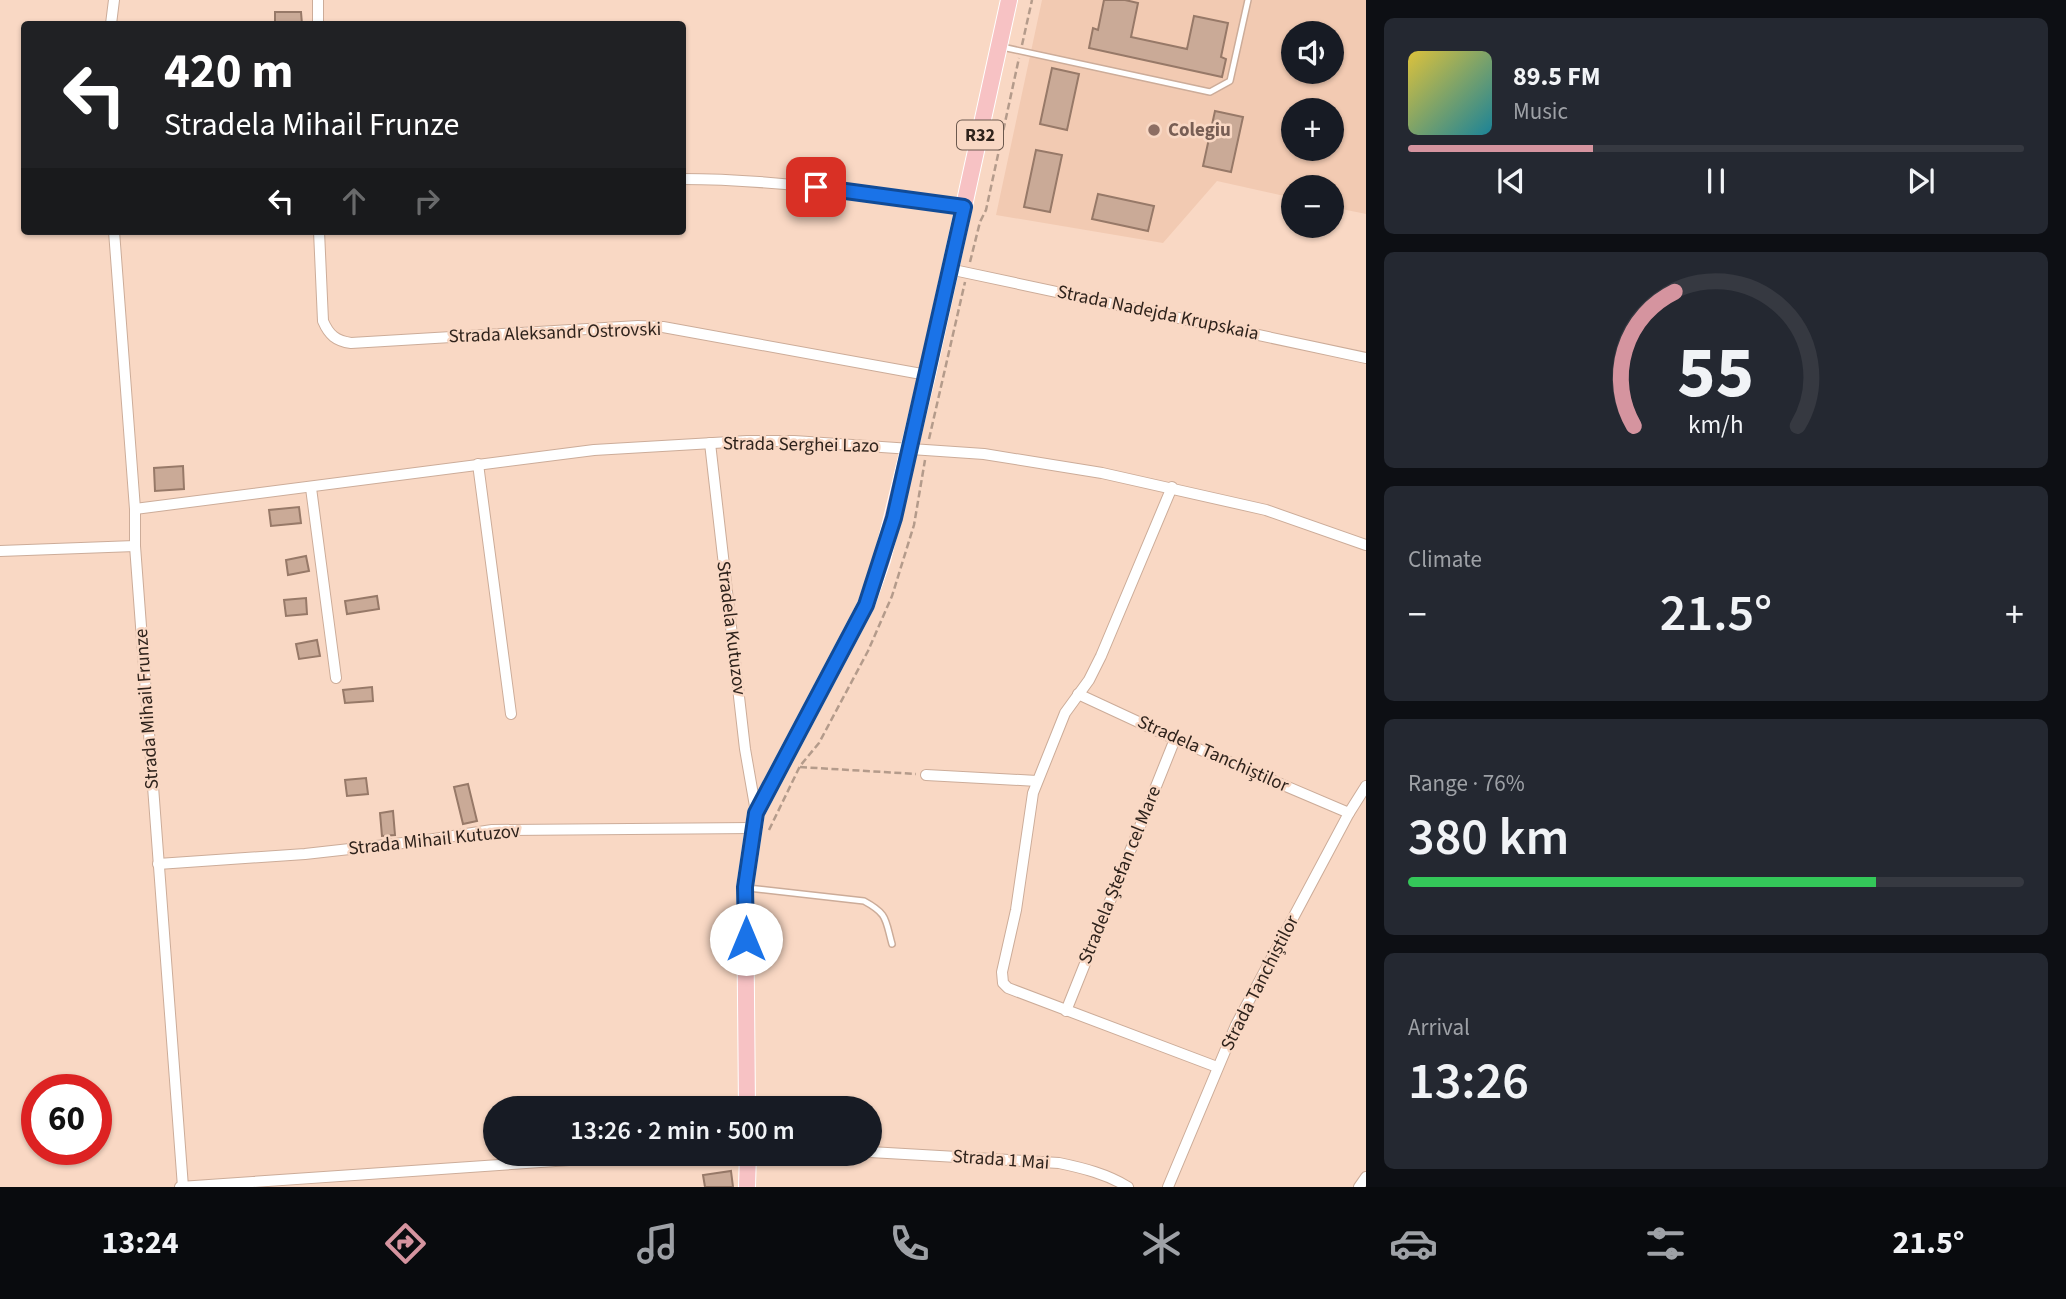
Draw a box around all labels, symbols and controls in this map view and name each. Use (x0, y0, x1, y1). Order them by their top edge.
map controls (1281, 21, 1344, 238)
button: sound (1281, 21, 1344, 84)
text: 420 m (164, 37, 293, 107)
icon: left (49, 49, 140, 140)
text: 89.5 FM (1513, 58, 1601, 95)
text: Music (1513, 95, 1568, 128)
button: + (1281, 98, 1344, 161)
text: Stradela Mihail Frunze (164, 102, 459, 148)
place label: Colegiu (1168, 117, 1231, 144)
road number: R32 (957, 120, 1003, 150)
marker: Colegiu (1146, 122, 1162, 138)
pin (786, 157, 846, 217)
icon: previous (1492, 162, 1530, 200)
icon: pause (1697, 162, 1735, 200)
icon: next (1902, 162, 1940, 200)
icon: arrive (797, 168, 835, 206)
button: − (1281, 175, 1344, 238)
icon: left (262, 182, 300, 220)
icon: ahead (335, 182, 373, 220)
icon: right (408, 182, 446, 220)
street label: Strada Nadejda Krupskaia (1055, 278, 1261, 348)
street label: Strada Aleksandr Ostrovski (448, 316, 662, 350)
text: 55 (1678, 321, 1754, 425)
text: km/h (1688, 406, 1744, 442)
street label: Strada Serghei Lazo (723, 430, 879, 460)
text: Climate (1408, 543, 1482, 576)
street label: Stradela Kutuzov (709, 559, 753, 697)
text: 21.5° (1660, 577, 1772, 651)
text: − (1408, 588, 1427, 642)
text: + (2005, 588, 2024, 642)
street label: Strada Mihail Frunze (128, 628, 166, 790)
street label: Stradela Tanchiștilor (1133, 709, 1293, 800)
text: Range · 76% (1408, 767, 1525, 800)
street label: Stradela Ștefan cel Mare (1072, 782, 1168, 968)
text: 380 km (1408, 801, 1569, 875)
street label: Strada Mihail Kutuzov (347, 818, 521, 862)
position arrow (709, 902, 783, 976)
street label: Strada Tanchiștilor (1214, 910, 1306, 1055)
text: Arrival (1408, 1011, 1470, 1044)
text: 13:26 (1408, 1045, 1529, 1119)
speed limit sign: 60 (21, 1074, 112, 1165)
text: 13:26 · 2 min · 500 m (570, 1112, 795, 1149)
street label: Strada 1 Mai (952, 1143, 1050, 1177)
icon: directions (381, 1219, 430, 1268)
icon: music (633, 1219, 682, 1268)
icon: phone (885, 1219, 934, 1268)
icon: climate (1137, 1219, 1186, 1268)
icon: car (1389, 1219, 1438, 1268)
icon: filters (1641, 1219, 1690, 1268)
text: 13:24 (101, 1220, 179, 1266)
text: 21.5° (1893, 1220, 1964, 1266)

